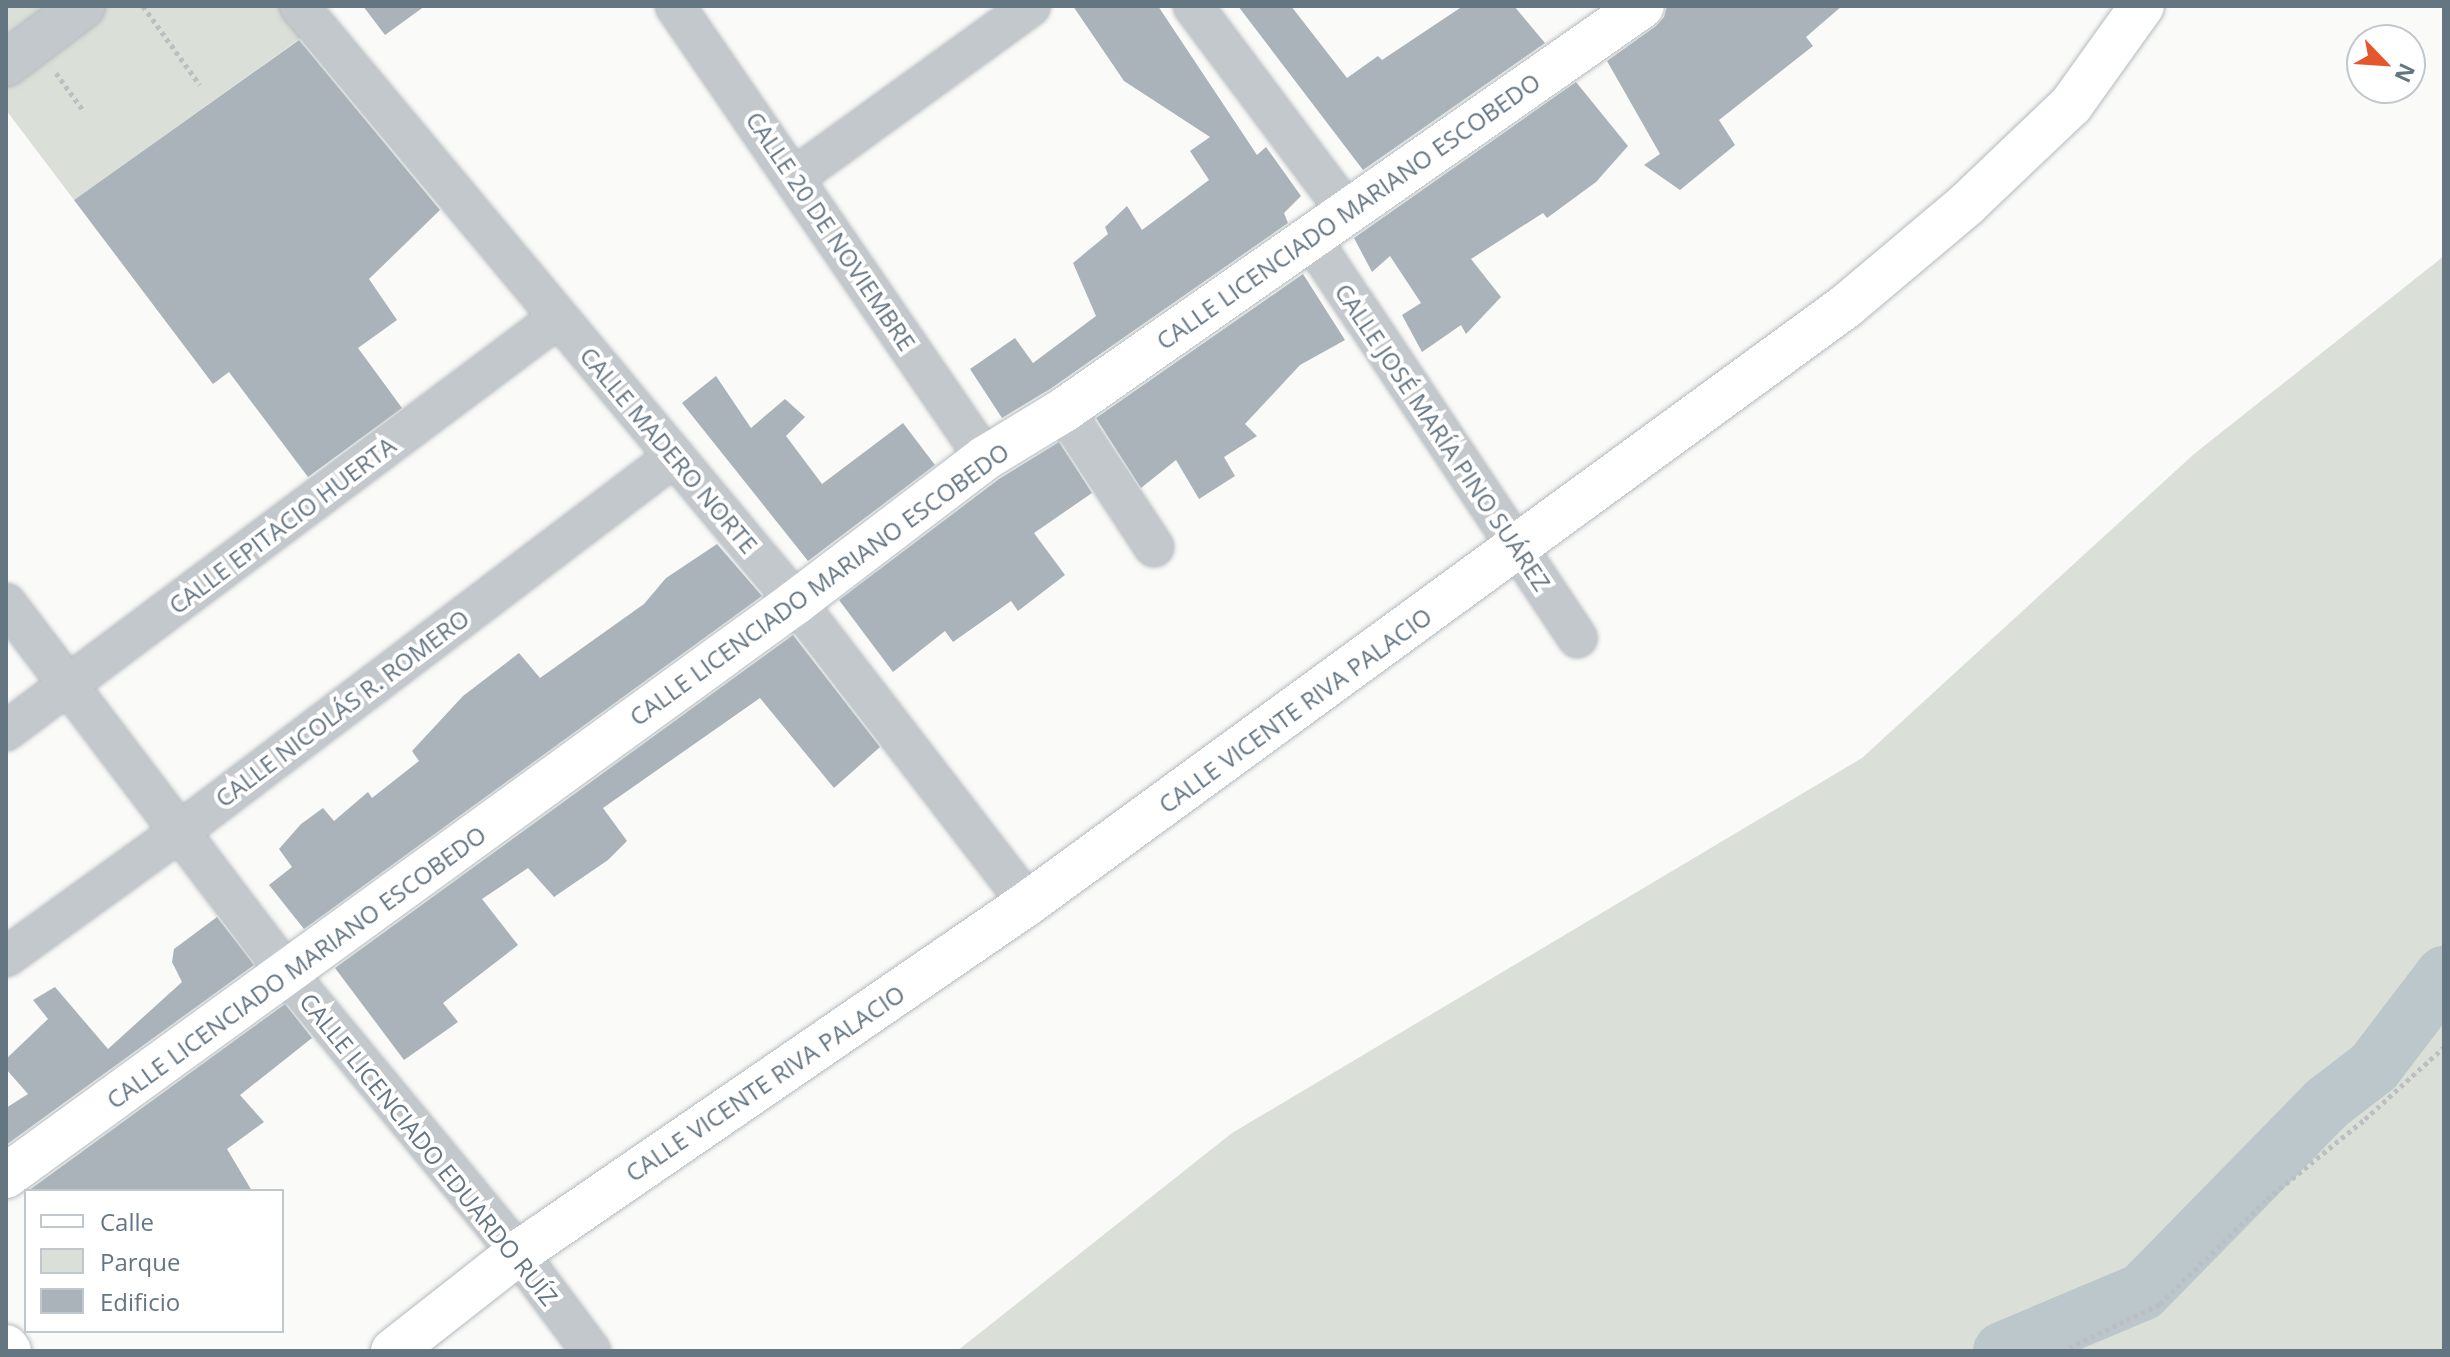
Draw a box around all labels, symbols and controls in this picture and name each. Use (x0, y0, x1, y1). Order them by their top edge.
north arrow (2346, 24, 2426, 104)
text: N (2389, 59, 2423, 88)
street label: CALLE LICENCIADO MARIANO ESCOBEDO (1151, 67, 1545, 355)
street label: CALLE 20 DE NOVIEMBRE (740, 106, 922, 356)
street label: CALLE JOSÉ MARÍA PINO SUÁREZ (1329, 278, 1557, 596)
street label: CALLE MADERO NORTE (574, 341, 764, 559)
street label: CALLE EPITACIO HUERTA (163, 430, 401, 620)
street label: CALLE LICENCIADO MARIANO ESCOBEDO (624, 437, 1014, 731)
street label: CALLE VICENTE RIVA PALACIO (1153, 601, 1437, 819)
street label: CALLE NICOLÁS R. ROMERO (210, 603, 474, 813)
street label: CALLE LICENCIADO MARIANO ESCOBEDO (101, 820, 491, 1114)
street label: CALLE VICENTE RIVA PALACIO (620, 979, 910, 1187)
street label: CALLE LICENCIADO EDUARDO RUÍZ (294, 987, 564, 1311)
legend (24, 1189, 284, 1333)
text: Calle (100, 1205, 154, 1238)
text: Parque (100, 1245, 180, 1278)
text: Edificio (100, 1285, 180, 1318)

